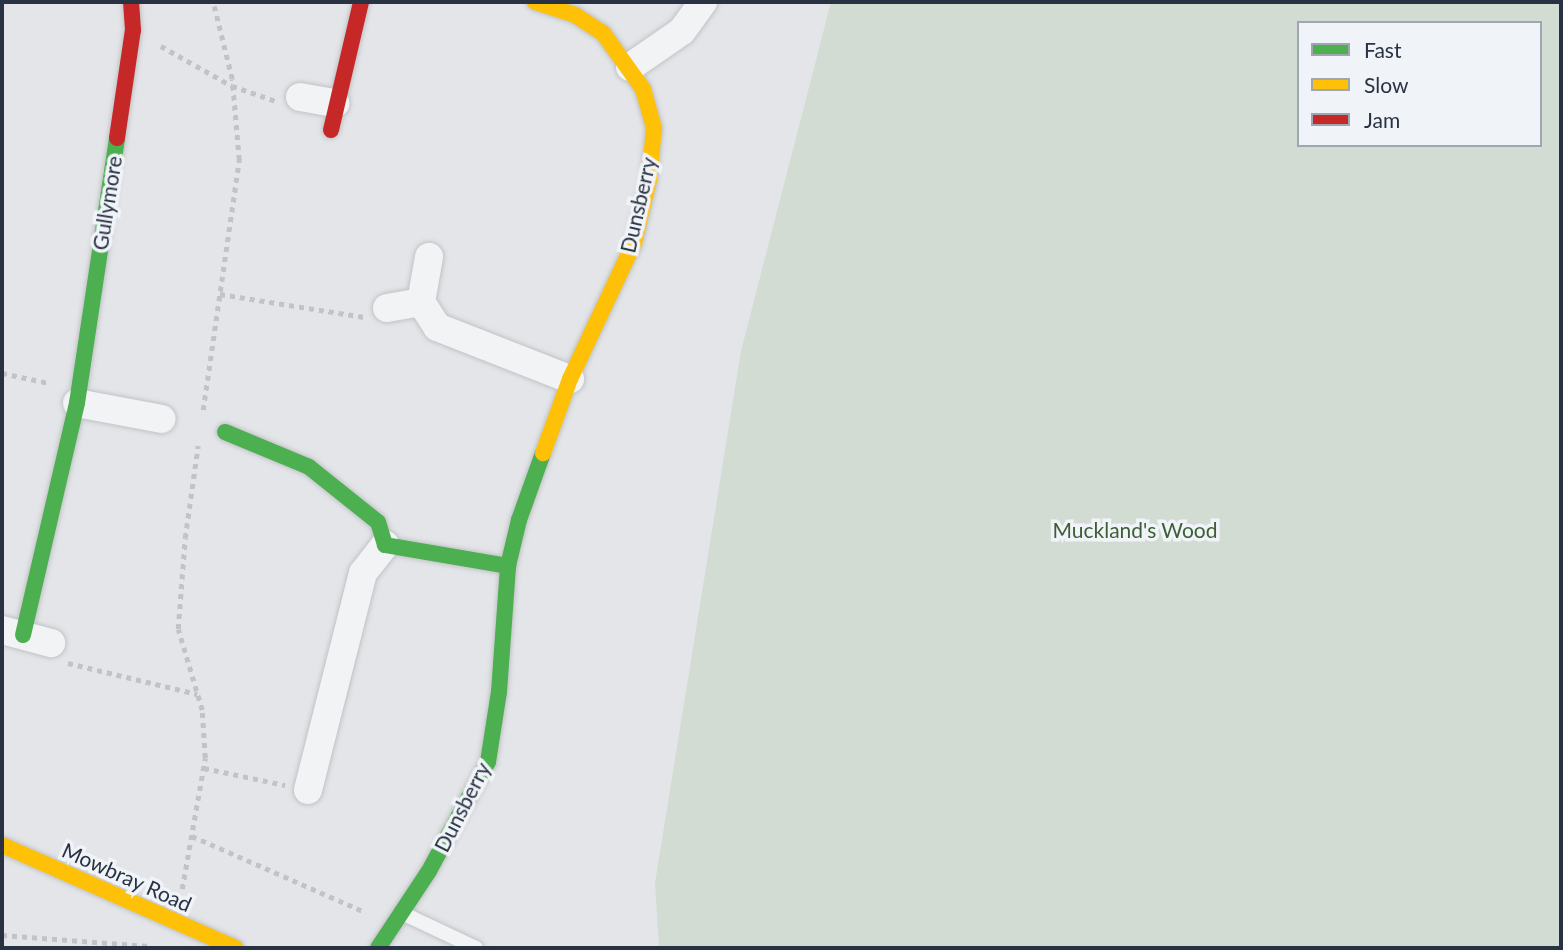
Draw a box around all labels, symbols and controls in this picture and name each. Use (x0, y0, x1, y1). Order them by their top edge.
legend (1297, 21, 1542, 147)
text: Fast (1364, 37, 1401, 62)
text: Slow (1364, 72, 1408, 97)
text: Jam (1364, 107, 1400, 132)
street label: Gullymore (87, 154, 127, 252)
street label: Dunsberry (615, 155, 661, 255)
park label: Muckland's Wood (1052, 517, 1218, 543)
street label: Dunsberry (429, 758, 495, 856)
street label: Mowbray Road (58, 837, 196, 917)

